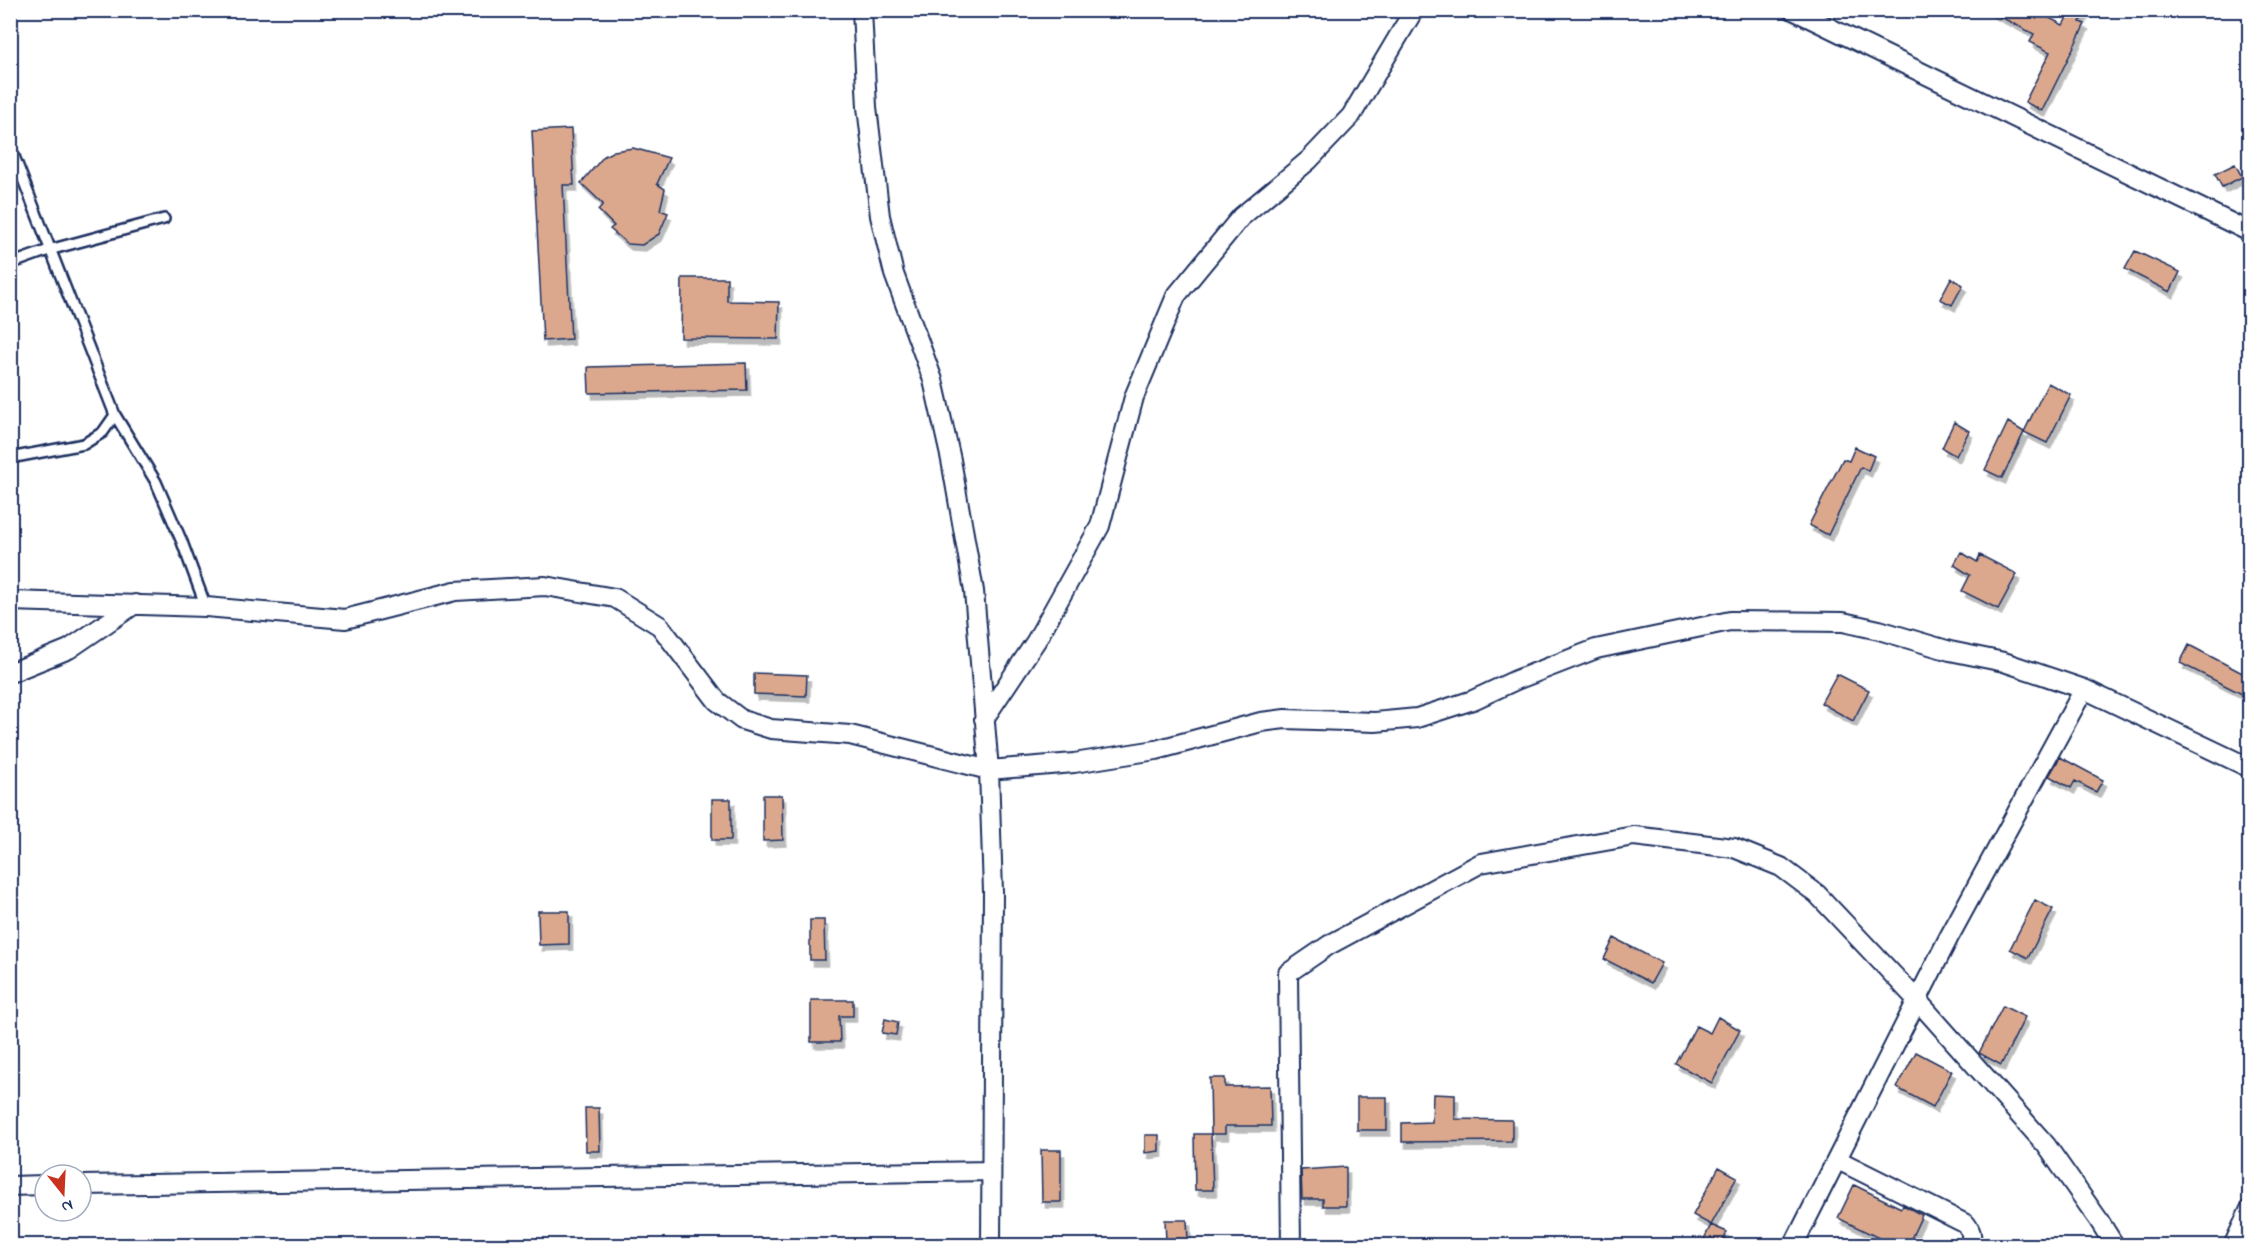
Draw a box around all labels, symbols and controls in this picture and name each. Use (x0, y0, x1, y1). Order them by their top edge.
north arrow (33, 1163, 93, 1223)
text: N (58, 1192, 76, 1219)

